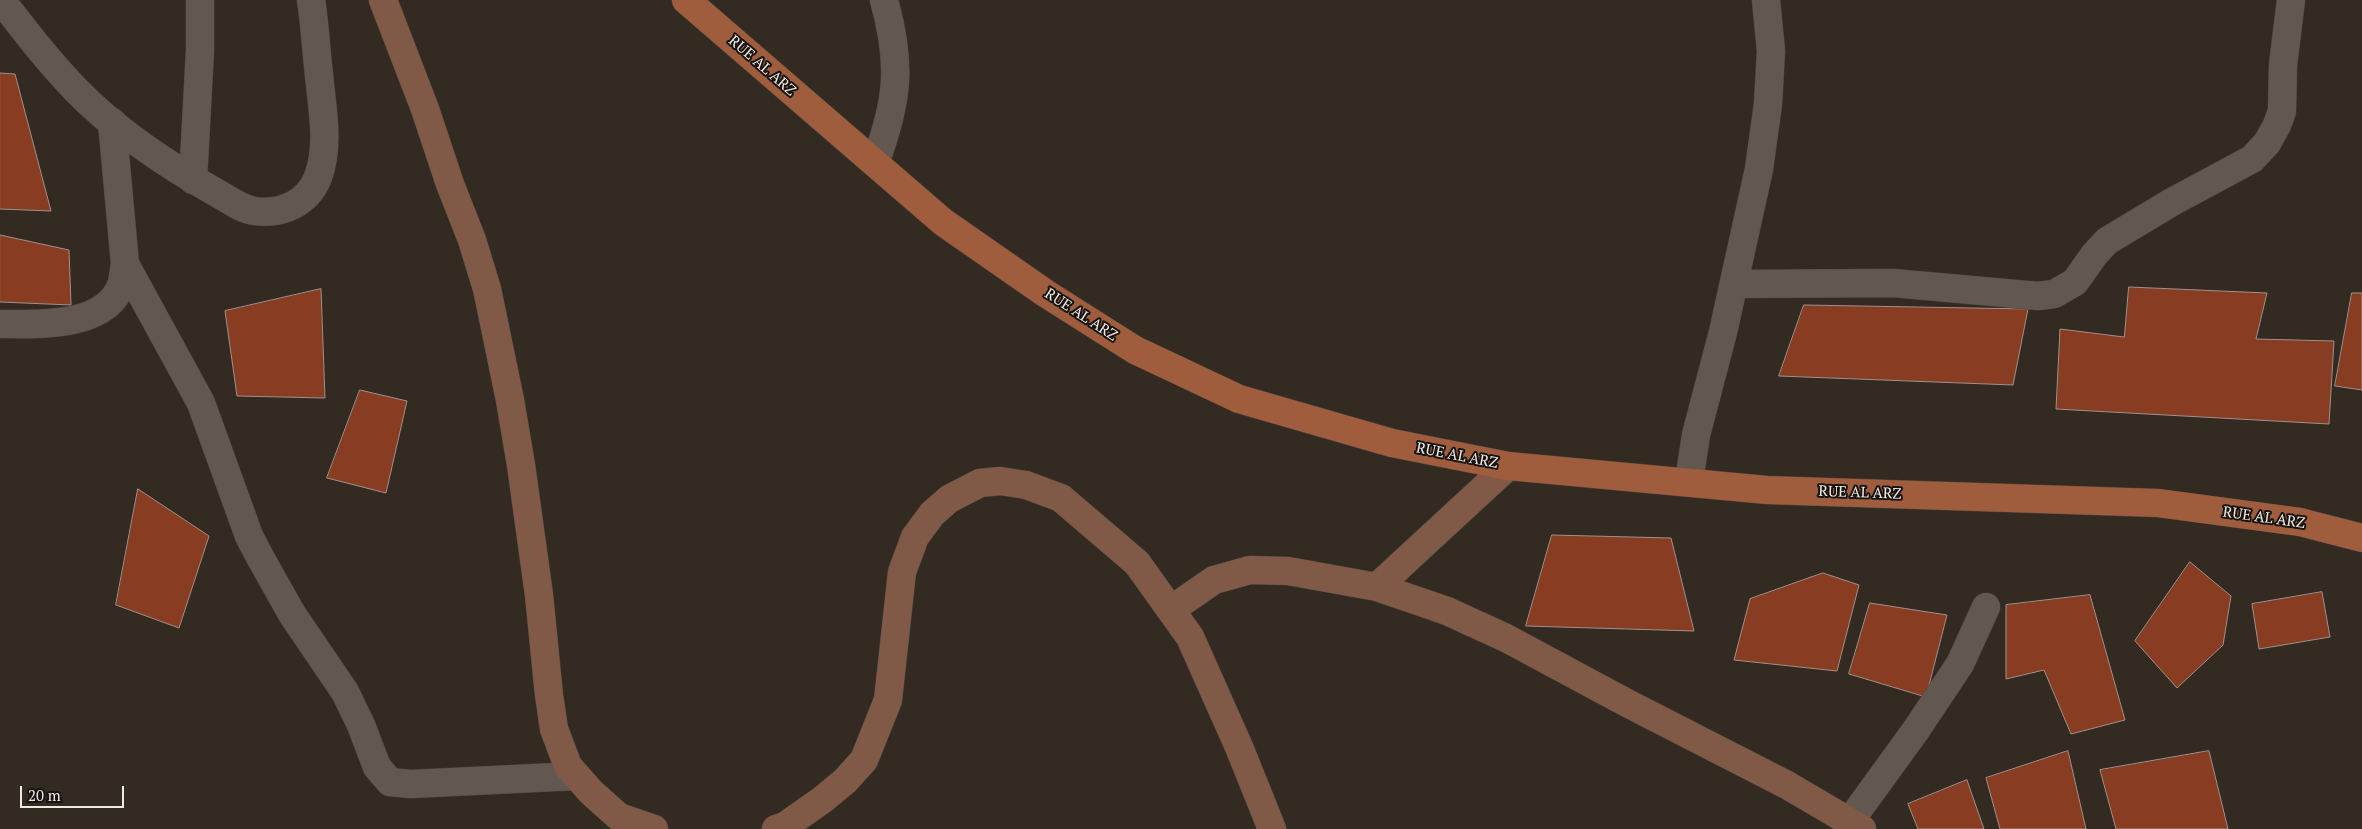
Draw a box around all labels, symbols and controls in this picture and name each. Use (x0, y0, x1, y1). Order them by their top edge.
street label: RUE AL ARZ (725, 32, 799, 100)
street label: RUE AL ARZ (1041, 285, 1121, 345)
street label: RUE AL ARZ (1415, 439, 1499, 473)
street label: RUE AL ARZ (1818, 483, 1902, 503)
street label: RUE AL ARZ (2222, 503, 2306, 533)
scale bar (22, 776, 126, 808)
text: 20 m (28, 785, 61, 805)

